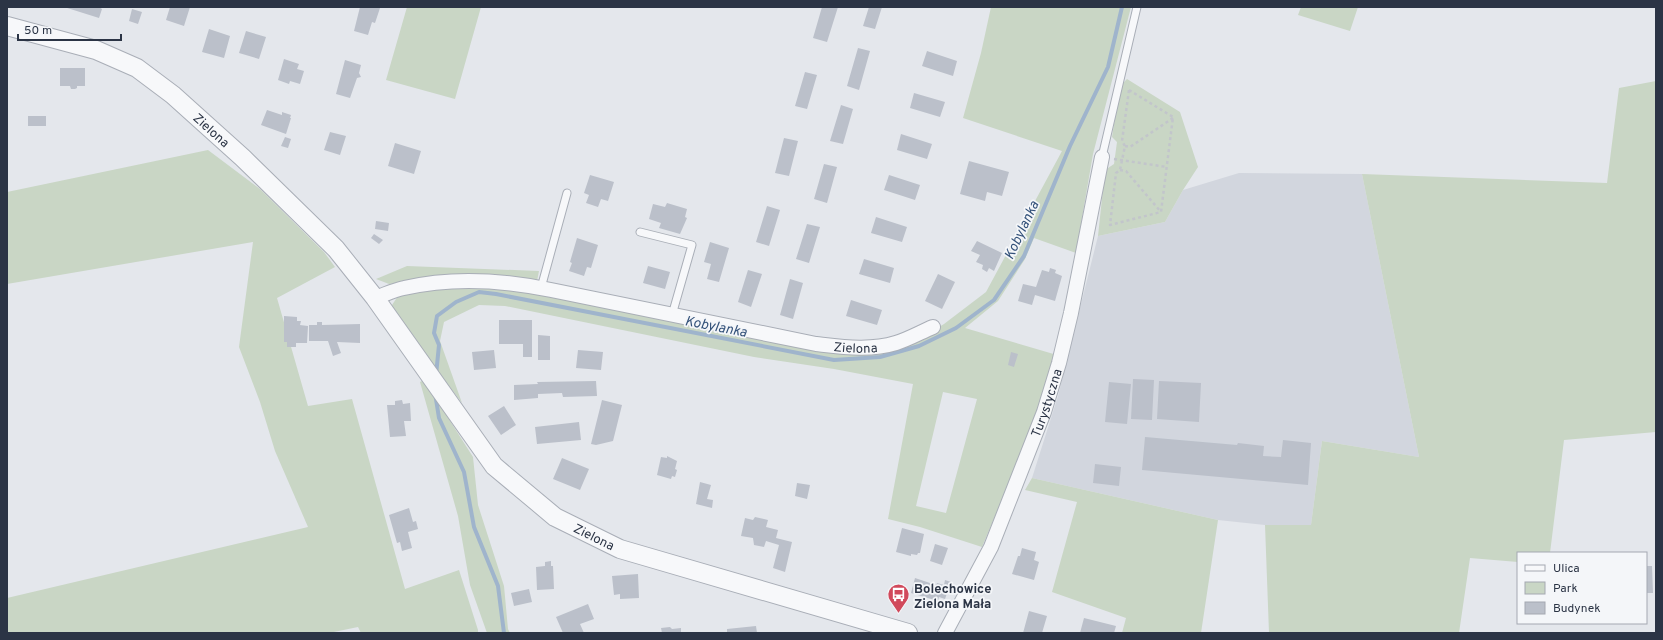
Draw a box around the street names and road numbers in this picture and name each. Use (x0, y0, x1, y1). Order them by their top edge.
street label: Zielona (189, 111, 232, 152)
street label: Zielona (833, 340, 878, 358)
street label: Turystyczna (1029, 367, 1067, 440)
street label: Zielona (570, 521, 616, 555)

